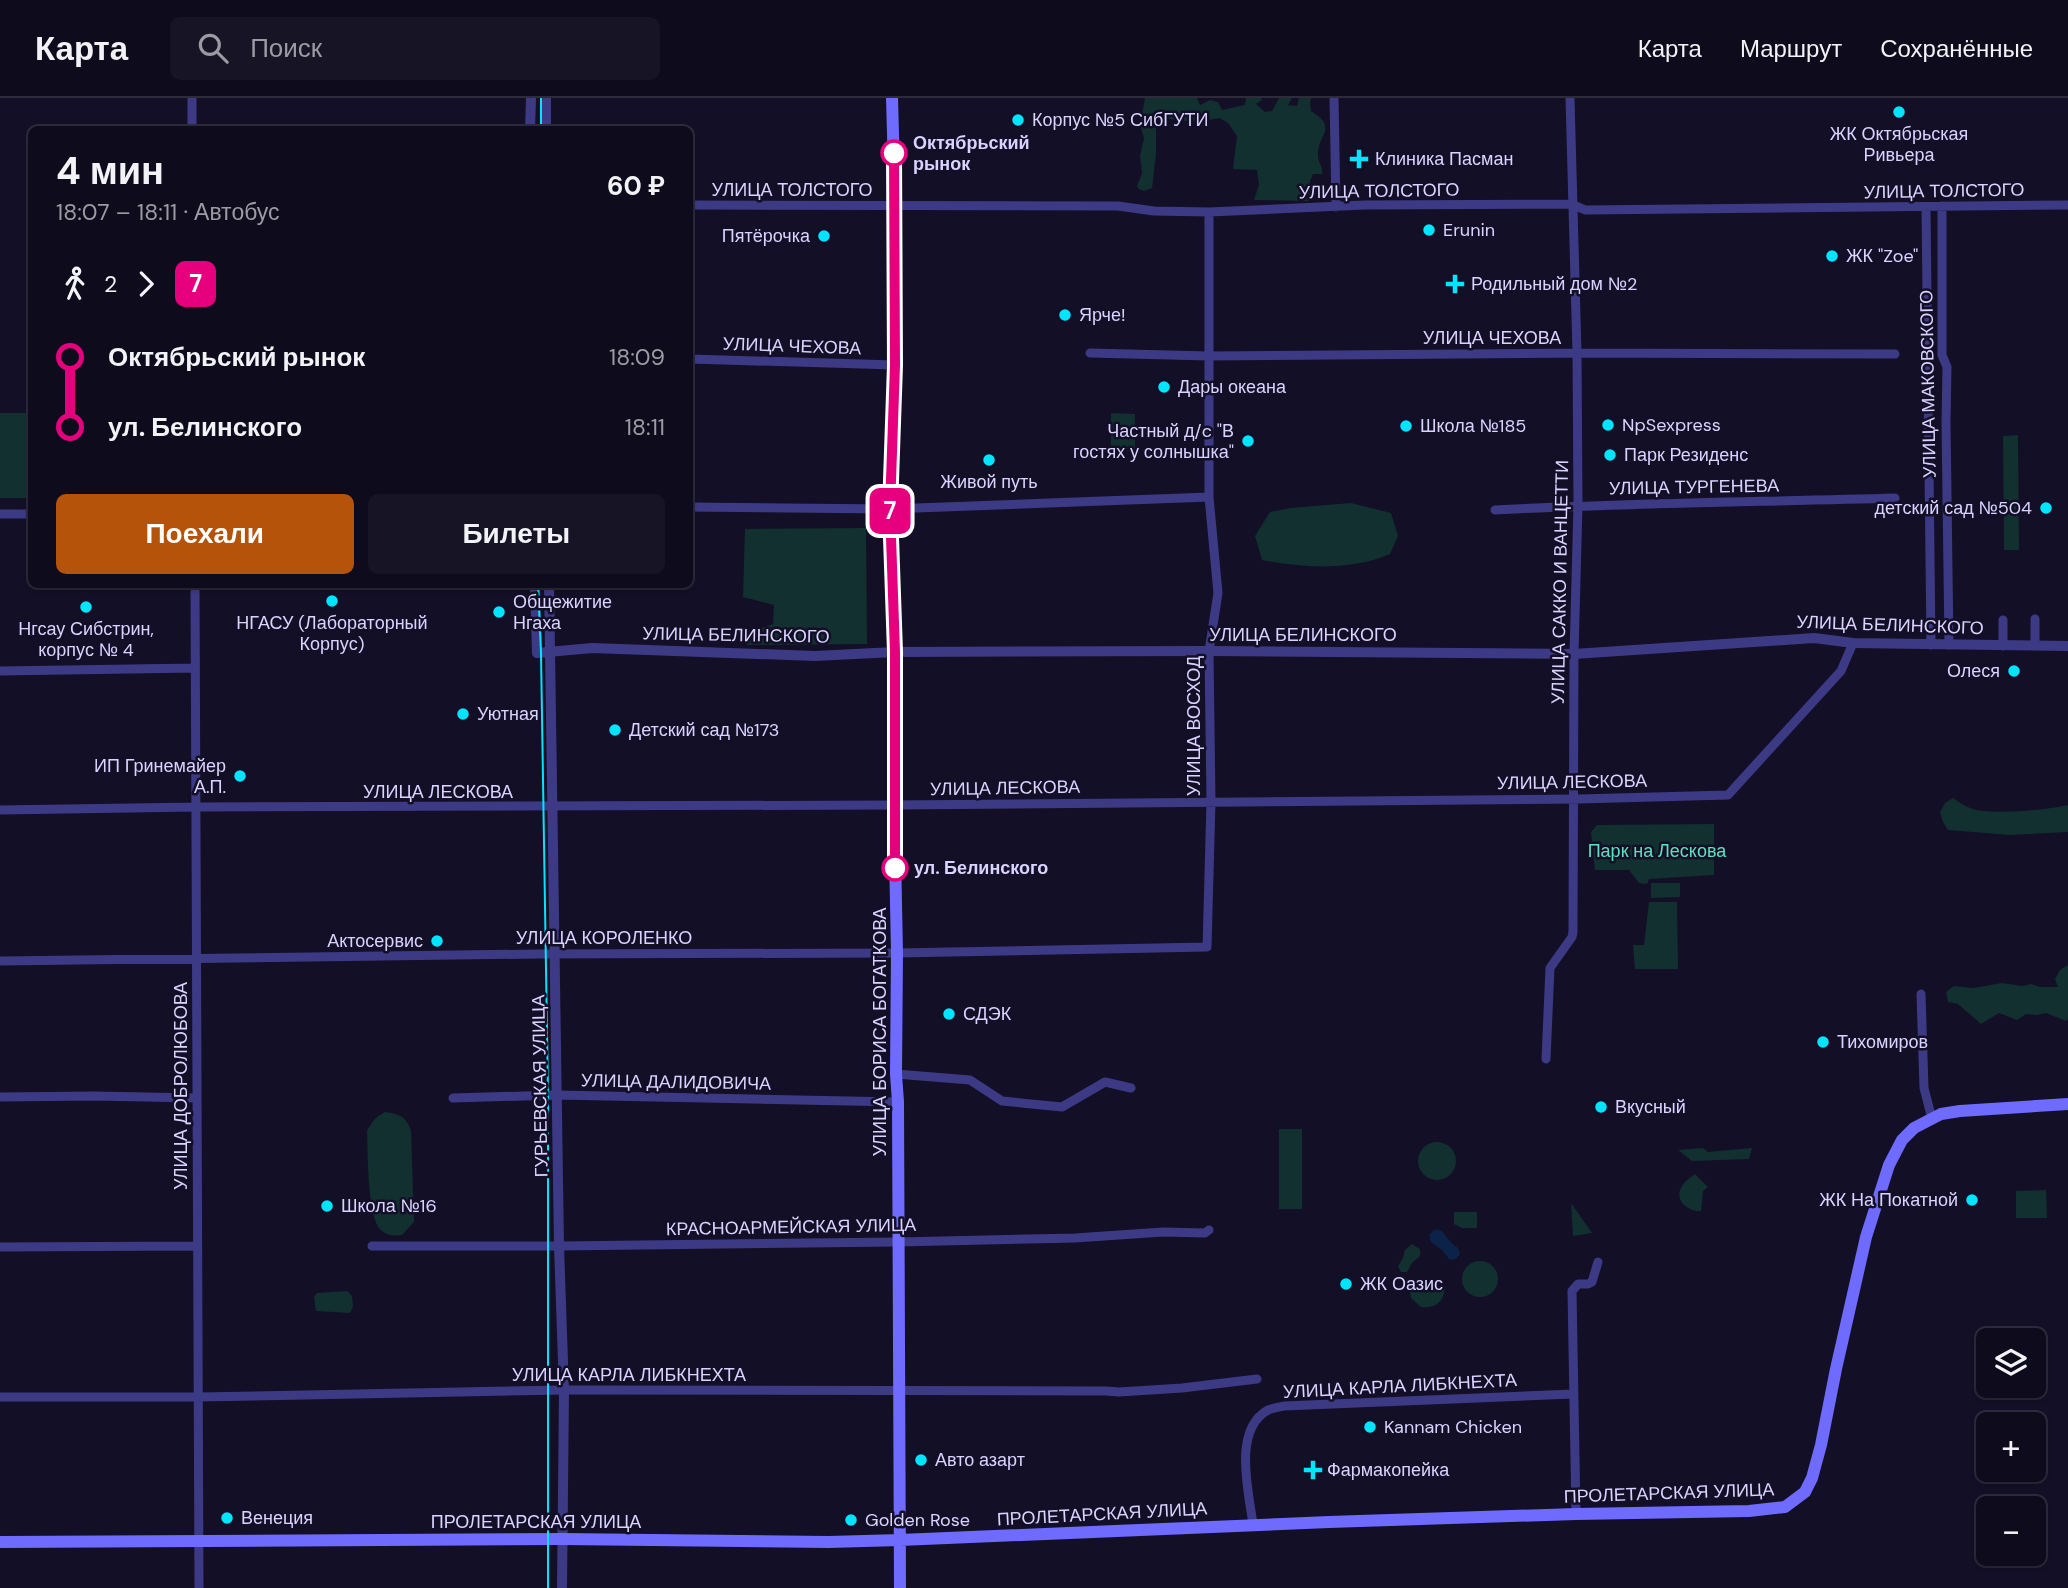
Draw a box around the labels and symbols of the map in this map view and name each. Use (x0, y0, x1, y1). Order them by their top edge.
marker: ЖК Октябрьская Ривьера (1891, 104, 1907, 120)
place label: Корпус №5 СибГУТИ (1032, 108, 1208, 132)
marker: Корпус №5 СибГУТИ (1010, 112, 1026, 128)
place label: ЖК Октябрьская Ривьера (1830, 122, 1968, 167)
place label: Октябрьский рынок (913, 131, 1030, 176)
marker: Октябрьский рынок (881, 140, 907, 166)
place label: Клиника Пасман (1375, 147, 1513, 171)
marker: Клиника Пасман (1349, 149, 1369, 169)
street label: УЛИЦА ТОЛСТОГО (712, 178, 872, 202)
street label: УЛИЦА ТОЛСТОГО (1298, 178, 1460, 204)
street label: УЛИЦА ТОЛСТОГО (1863, 178, 2025, 204)
place label: Erunin (1443, 218, 1495, 242)
marker: Erunin (1421, 222, 1437, 238)
place label: Пятёрочка (722, 224, 811, 248)
marker: Пятёрочка (816, 228, 832, 244)
place label: ЖК "Zoe" (1846, 244, 1918, 268)
marker: ЖК "Zoe" (1824, 248, 1840, 264)
place label: Родильный дом №2 (1471, 272, 1637, 296)
marker: Родильный дом №2 (1445, 274, 1465, 294)
street label: УЛИЦА МАКОВСКОГО (1914, 290, 1942, 478)
place label: Ярче! (1079, 303, 1126, 327)
marker: Ярче! (1057, 307, 1073, 323)
street label: УЛИЦА ЧЕХОВА (1423, 326, 1561, 350)
street label: УЛИЦА ЧЕХОВА (722, 332, 862, 360)
place label: Дары океана (1178, 375, 1287, 399)
marker: Дары океана (1156, 379, 1172, 395)
place label: NpSexpress (1622, 413, 1721, 437)
place label: Школа №185 (1420, 414, 1526, 438)
marker: NpSexpress (1600, 417, 1616, 433)
marker: Школа №185 (1398, 418, 1414, 434)
place label: Частный д/c "В гостях у солнышка" (1073, 419, 1234, 464)
marker: Частный д/c "В гостях у солнышка" (1240, 433, 1256, 449)
place label: Парк Резиденс (1624, 443, 1748, 467)
marker: Парк Резиденс (1602, 447, 1618, 463)
marker: Живой путь (981, 452, 997, 468)
street label: УЛИЦА САККО И ВАНЦЕТТИ (1546, 460, 1574, 704)
place label: Живой путь (940, 470, 1038, 494)
street label: УЛИЦА ТУРГЕНЕВА (1609, 474, 1779, 500)
line badge: 7 (867, 488, 913, 534)
place label: детский сад №504 (1874, 496, 2032, 520)
marker: детский сад №504 (2038, 500, 2054, 516)
place label: Общежитие Нгаха (513, 590, 612, 635)
marker: НГАСУ (Лабораторный Корпус) (324, 593, 340, 609)
marker: Нгсау Сибстрин, корпус № 4 (78, 599, 94, 615)
marker: Общежитие Нгаха (491, 604, 507, 620)
street label: УЛИЦА БЕЛИНСКОГО (1796, 610, 1984, 640)
place label: НГАСУ (Лабораторный Корпус) (236, 611, 428, 656)
place label: Нгсау Сибстрин, корпус № 4 (18, 617, 154, 662)
street label: УЛИЦА БЕЛИНСКОГО (642, 621, 830, 649)
street label: УЛИЦА БЕЛИНСКОГО (1209, 623, 1397, 647)
street label: УЛИЦА ВОСХОД (1182, 656, 1206, 796)
place label: Олеся (1947, 659, 2000, 683)
marker: Олеся (2006, 663, 2022, 679)
place label: Уютная (477, 702, 539, 726)
marker: Уютная (455, 706, 471, 722)
place label: Детский сад №173 (629, 718, 779, 742)
marker: Детский сад №173 (607, 722, 623, 738)
place label: ИП Гринемайер А.П. (94, 754, 226, 799)
marker: ИП Гринемайер А.П. (232, 768, 248, 784)
street label: УЛИЦА ЛЕСКОВА (1497, 769, 1647, 795)
street label: УЛИЦА ЛЕСКОВА (930, 775, 1080, 801)
street label: УЛИЦА ЛЕСКОВА (363, 780, 513, 804)
park label: Парк на Лескова (1588, 839, 1727, 863)
marker: ул. Белинского (882, 855, 908, 881)
place label: ул. Белинского (914, 856, 1048, 880)
street label: УЛИЦА БОРИСА БОГАТКОВА (868, 907, 892, 1157)
street label: УЛИЦА КОРОЛЕНКО (516, 926, 692, 950)
place label: Актосервис (327, 929, 423, 953)
marker: Актосервис (429, 933, 445, 949)
street label: УЛИЦА ДОБРОЛЮБОВА (169, 982, 193, 1190)
street label: ГУРЬЕВСКАЯ УЛИЦА (526, 994, 554, 1178)
place label: СДЭК (963, 1002, 1012, 1026)
marker: СДЭК (941, 1006, 957, 1022)
place label: Тихомиров (1837, 1030, 1928, 1054)
marker: Тихомиров (1815, 1034, 1831, 1050)
street label: УЛИЦА ДАЛИДОВИЧА (581, 1068, 771, 1096)
place label: Вкусный (1615, 1095, 1686, 1119)
marker: Вкусный (1593, 1099, 1609, 1115)
place label: ЖК На Покатной (1819, 1188, 1958, 1212)
marker: ЖК На Покатной (1964, 1192, 1980, 1208)
place label: Школа №16 (341, 1194, 437, 1218)
marker: Школа №16 (319, 1198, 335, 1214)
street label: КРАСНОАРМЕЙСКАЯ УЛИЦА (666, 1213, 916, 1241)
place label: ЖК Оазис (1360, 1272, 1443, 1296)
marker: ЖК Оазис (1338, 1276, 1354, 1292)
street label: УЛИЦА КАРЛА ЛИБКНЕХТА (512, 1363, 746, 1387)
street label: УЛИЦА КАРЛА ЛИБКНЕХТА (1282, 1368, 1518, 1404)
place label: Kannam Chicken (1384, 1415, 1522, 1439)
marker: Kannam Chicken (1362, 1419, 1378, 1435)
place label: Авто азарт (935, 1448, 1025, 1472)
marker: Авто азарт (913, 1452, 929, 1468)
place label: Фармакопейка (1327, 1458, 1450, 1482)
marker: Фармакопейка (1305, 1462, 1321, 1478)
street label: ПРОЛЕТАРСКАЯ УЛИЦА (1563, 1477, 1775, 1509)
street label: ПРОЛЕТАРСКАЯ УЛИЦА (996, 1497, 1208, 1531)
place label: Венеция (241, 1506, 313, 1530)
place label: Golden Rose (865, 1508, 970, 1532)
marker: Венеция (219, 1510, 235, 1526)
street label: ПРОЛЕТАРСКАЯ УЛИЦА (431, 1510, 641, 1534)
marker: Golden Rose (843, 1512, 859, 1528)

